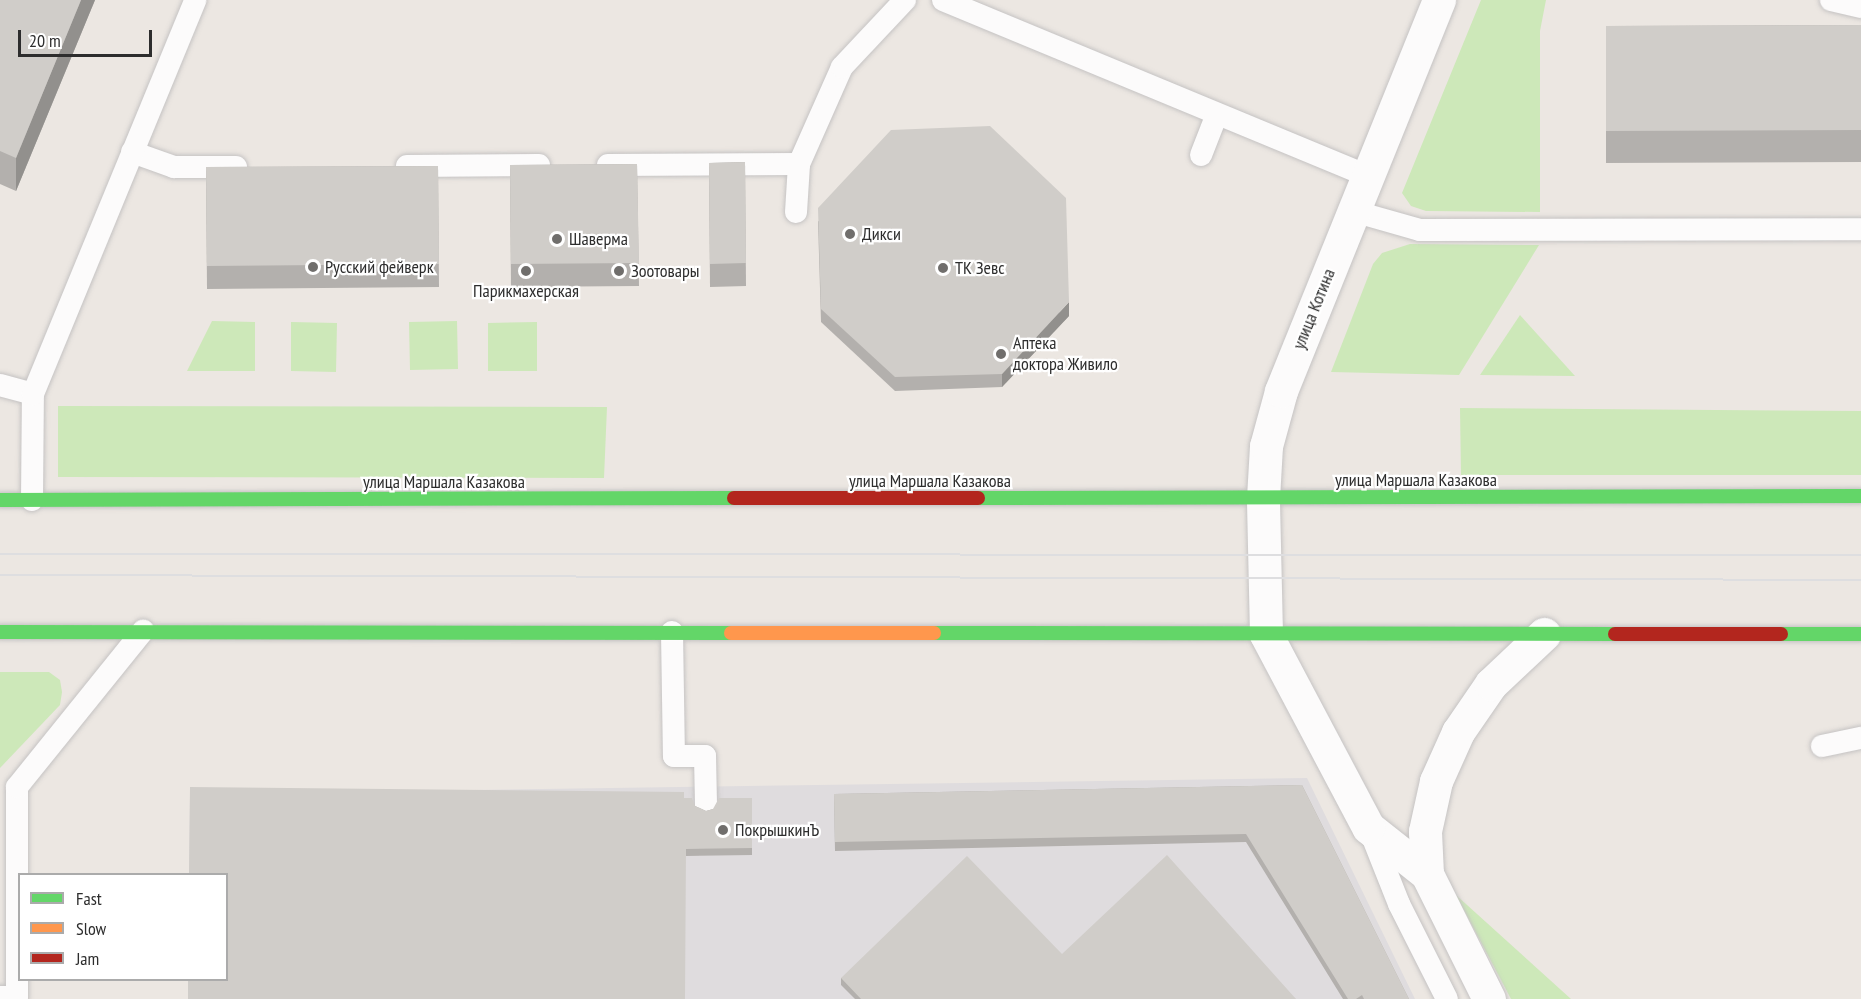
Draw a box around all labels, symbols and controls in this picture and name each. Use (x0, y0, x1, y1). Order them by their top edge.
scale bar (21, 18, 154, 56)
text: 20 m (29, 29, 61, 52)
place label: Дикси (862, 223, 901, 245)
marker: Дикси (843, 227, 857, 241)
place label: Шаверма (569, 228, 628, 250)
marker: Шаверма (550, 232, 564, 246)
place label: Русский фейверк (325, 256, 434, 278)
place label: ТК Зевс (955, 257, 1005, 279)
marker: Русский фейверк (306, 260, 320, 274)
place label: Зоотовары (631, 260, 699, 282)
marker: ТК Зевс (936, 261, 950, 275)
marker: Парикмахерская (519, 264, 533, 278)
marker: Зоотовары (612, 264, 626, 278)
street label: улица Котина (1288, 266, 1340, 352)
place label: Парикмахерская (473, 280, 579, 302)
place label: Аптека доктора Живило (1013, 333, 1118, 376)
marker: Аптека доктора Живило (994, 347, 1008, 361)
street label: улица Маршала Казакова (1335, 469, 1497, 491)
street label: улица Маршала Казакова (849, 470, 1011, 492)
street label: улица Маршала Казакова (363, 471, 525, 493)
place label: ПокрышкинЪ (735, 819, 819, 841)
marker: ПокрышкинЪ (716, 823, 730, 837)
legend (18, 873, 228, 981)
text: Fast (76, 887, 102, 910)
text: Slow (76, 917, 106, 940)
text: Jam (76, 947, 99, 970)

